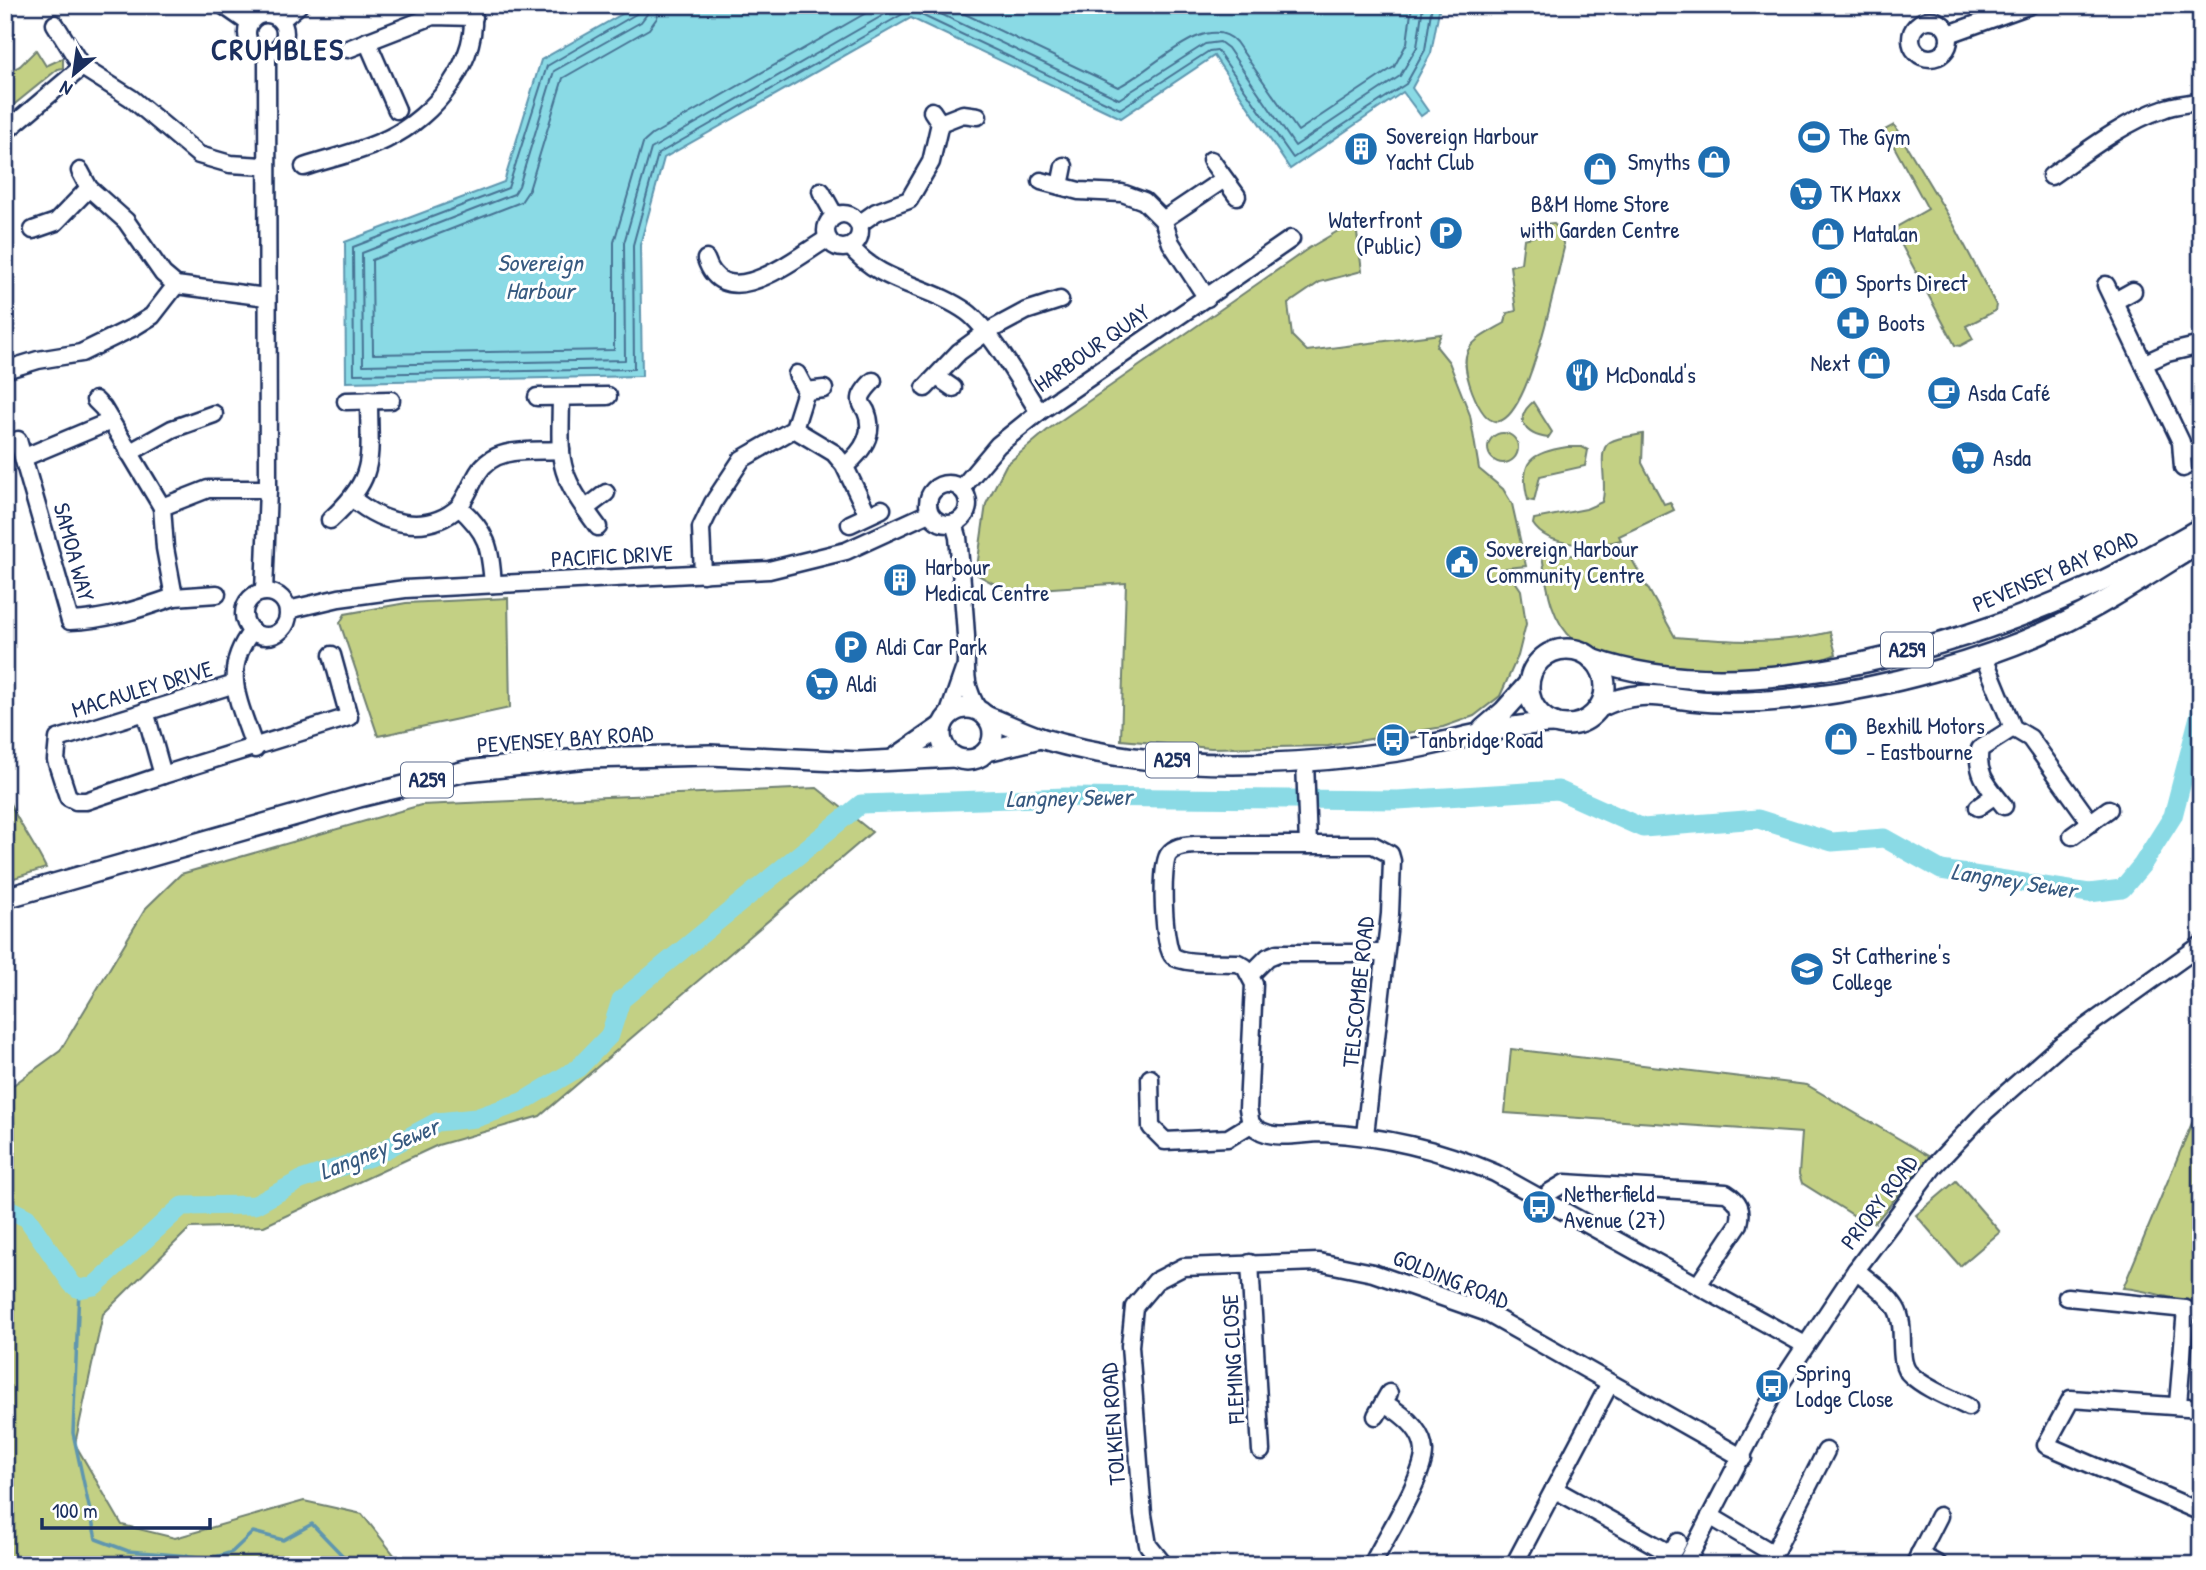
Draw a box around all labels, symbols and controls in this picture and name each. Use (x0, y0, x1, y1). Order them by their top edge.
district label: CRUMBLES (211, 29, 345, 69)
north arrow (38, 38, 108, 108)
text: N (55, 75, 76, 103)
sports icon: The Gym (1795, 118, 1833, 156)
place label: Sovereign Harbour Yacht Club (1386, 120, 1539, 177)
place label: The Gym (1839, 121, 1910, 152)
building icon: Sovereign Harbour Yacht Club (1342, 130, 1380, 168)
shop icon: Smyths (1695, 143, 1733, 181)
place label: Smyths (1628, 146, 1690, 177)
shop icon: B&M Home Store with Garden Centre (1581, 150, 1619, 188)
supermarket icon: TK Maxx (1787, 175, 1825, 213)
place label: TK Maxx (1830, 178, 1901, 209)
place label: B&M Home Store with Garden Centre (1520, 188, 1680, 245)
place label: Waterfront (Public) (1328, 204, 1423, 261)
parking icon: Waterfront (Public) (1427, 214, 1465, 252)
shop icon: Matalan (1809, 215, 1847, 253)
place label: Matalan (1853, 218, 1918, 249)
water label: Sovereign Harbour (497, 246, 585, 306)
shop icon: Sports Direct (1812, 264, 1850, 302)
place label: Sports Direct (1856, 267, 1969, 298)
street label: HARBOUR QUAY (1028, 296, 1156, 399)
pharmacy icon: Boots (1834, 304, 1872, 342)
place label: Boots (1878, 307, 1925, 338)
shop icon: Next (1855, 344, 1893, 382)
place label: Next (1810, 347, 1851, 378)
restaurant icon: McDonald's (1563, 356, 1601, 394)
place label: McDonald's (1606, 359, 1696, 390)
cafe icon: Asda Café (1925, 374, 1963, 412)
place label: Asda Café (1968, 377, 2050, 408)
supermarket icon: Asda (1949, 439, 1987, 477)
place label: Asda (1993, 442, 2031, 473)
street label: SAMOA WAY (47, 499, 102, 604)
street label: PEVENSEY BAY ROAD (1968, 522, 2142, 619)
place label: Sovereign Harbour Community Centre (1486, 533, 1645, 590)
street label: PACIFIC DRIVE (550, 537, 674, 574)
public building icon: Sovereign Harbour Community Centre (1443, 543, 1481, 581)
place label: Harbour Medical Centre (925, 551, 1049, 608)
building icon: Harbour Medical Centre (881, 561, 919, 599)
parking icon: Aldi Car Park (832, 628, 870, 666)
place label: Aldi Car Park (876, 631, 987, 662)
road number: A259 (1881, 632, 1933, 668)
street label: MACAULEY DRIVE (68, 652, 216, 725)
supermarket icon: Aldi (803, 665, 841, 703)
place label: Aldi (846, 668, 877, 699)
place label: Bexhill Motors - Eastbourne (1866, 710, 1985, 767)
street label: PEVENSEY BAY ROAD (476, 717, 654, 760)
shop icon: Bexhill Motors - Eastbourne (1822, 720, 1860, 758)
bus stop icon: Tanbridge Road (1374, 721, 1412, 759)
place label: Tanbridge Road (1418, 724, 1543, 755)
road number: A259 (1146, 742, 1198, 778)
road number: A259 (401, 762, 453, 798)
water label: Langney Sewer (1006, 780, 1135, 815)
water label: Langney Sewer (1949, 854, 2082, 907)
street label: TELSCOMBE ROAD (1334, 915, 1381, 1069)
place label: St Catherine's College (1832, 940, 1950, 997)
school or university icon: St Catherine's College (1788, 950, 1826, 988)
water label: Langney Sewer (314, 1109, 446, 1188)
street label: PRIORY ROAD (1833, 1148, 1924, 1255)
place label: Netherfield Avenue (27) (1564, 1178, 1666, 1235)
bus stop icon: Netherfield Avenue (27) (1520, 1188, 1558, 1226)
street label: GOLDING ROAD (1389, 1241, 1514, 1316)
street label: FLEMING CLOSE (1214, 1293, 1251, 1426)
place label: Spring Lodge Close (1796, 1357, 1893, 1414)
street label: TOLKIEN ROAD (1093, 1362, 1132, 1486)
bus stop icon: Spring Lodge Close (1753, 1367, 1791, 1405)
scale bar (42, 1486, 210, 1530)
text: 100 m (52, 1496, 98, 1525)

